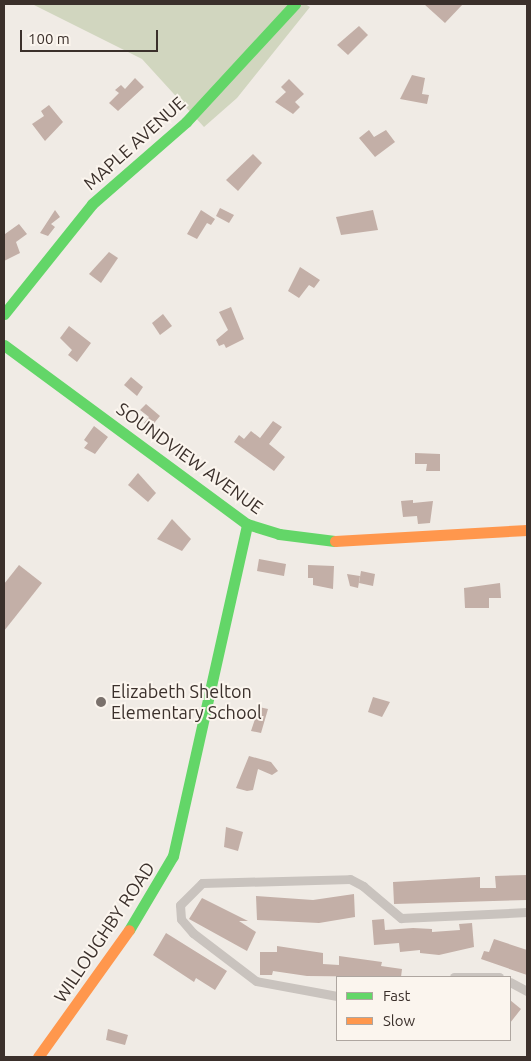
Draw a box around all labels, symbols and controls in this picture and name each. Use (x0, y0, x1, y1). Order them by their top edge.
scale bar (22, 20, 160, 52)
text: 100 m (28, 30, 70, 47)
street label: MAPLE AVENUE (79, 92, 189, 194)
street label: SOUNDVIEW AVENUE (113, 398, 267, 518)
place label: Elizabeth Shelton Elementary School (111, 681, 262, 724)
marker: Elizabeth Shelton Elementary School (95, 696, 107, 708)
street label: WILLOUGHBY ROAD (49, 858, 159, 1006)
legend (336, 976, 511, 1041)
text: Fast (383, 987, 410, 1004)
text: Slow (383, 1012, 415, 1029)

